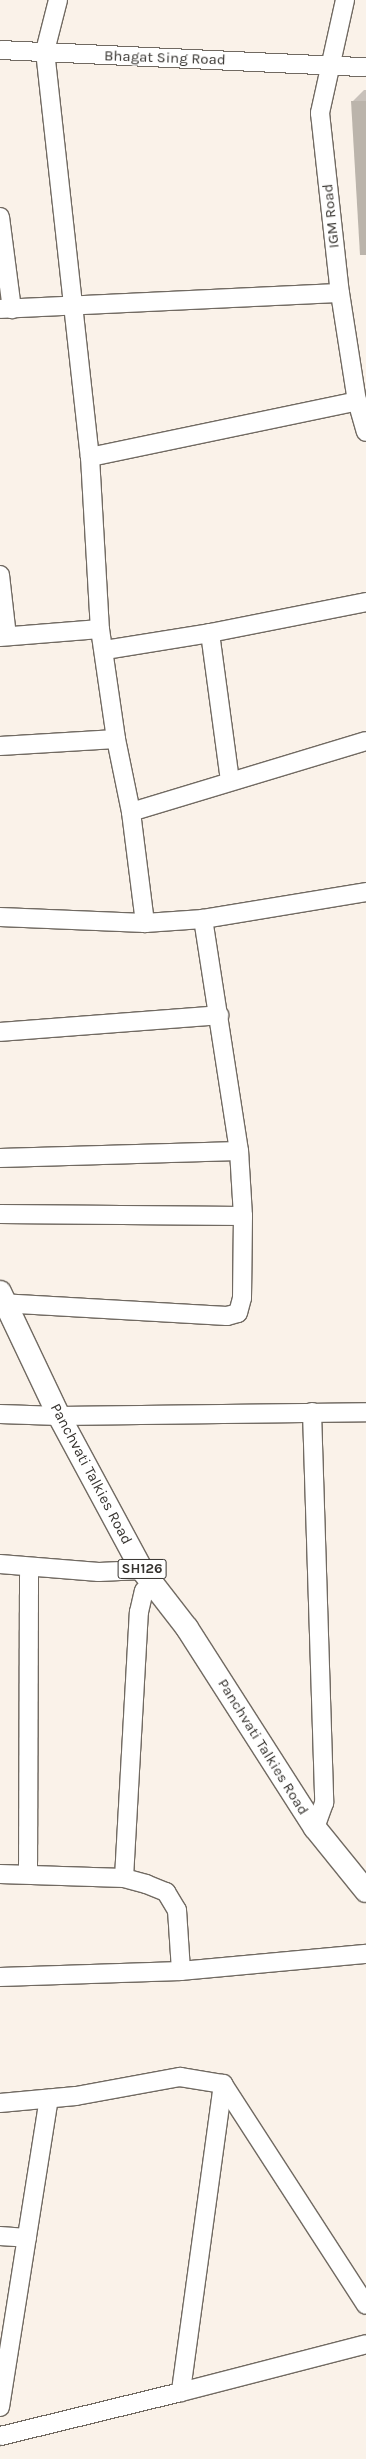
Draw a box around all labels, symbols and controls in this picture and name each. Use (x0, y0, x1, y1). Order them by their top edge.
street label: Bhagat Sing Road (104, 47, 226, 69)
street label: IGM Road (319, 183, 343, 249)
street label: Panchvati Talkies Road (46, 1400, 136, 1548)
road number: SH126 (117, 1557, 167, 1581)
street label: Panchvati Talkies Road (214, 1676, 312, 1818)

